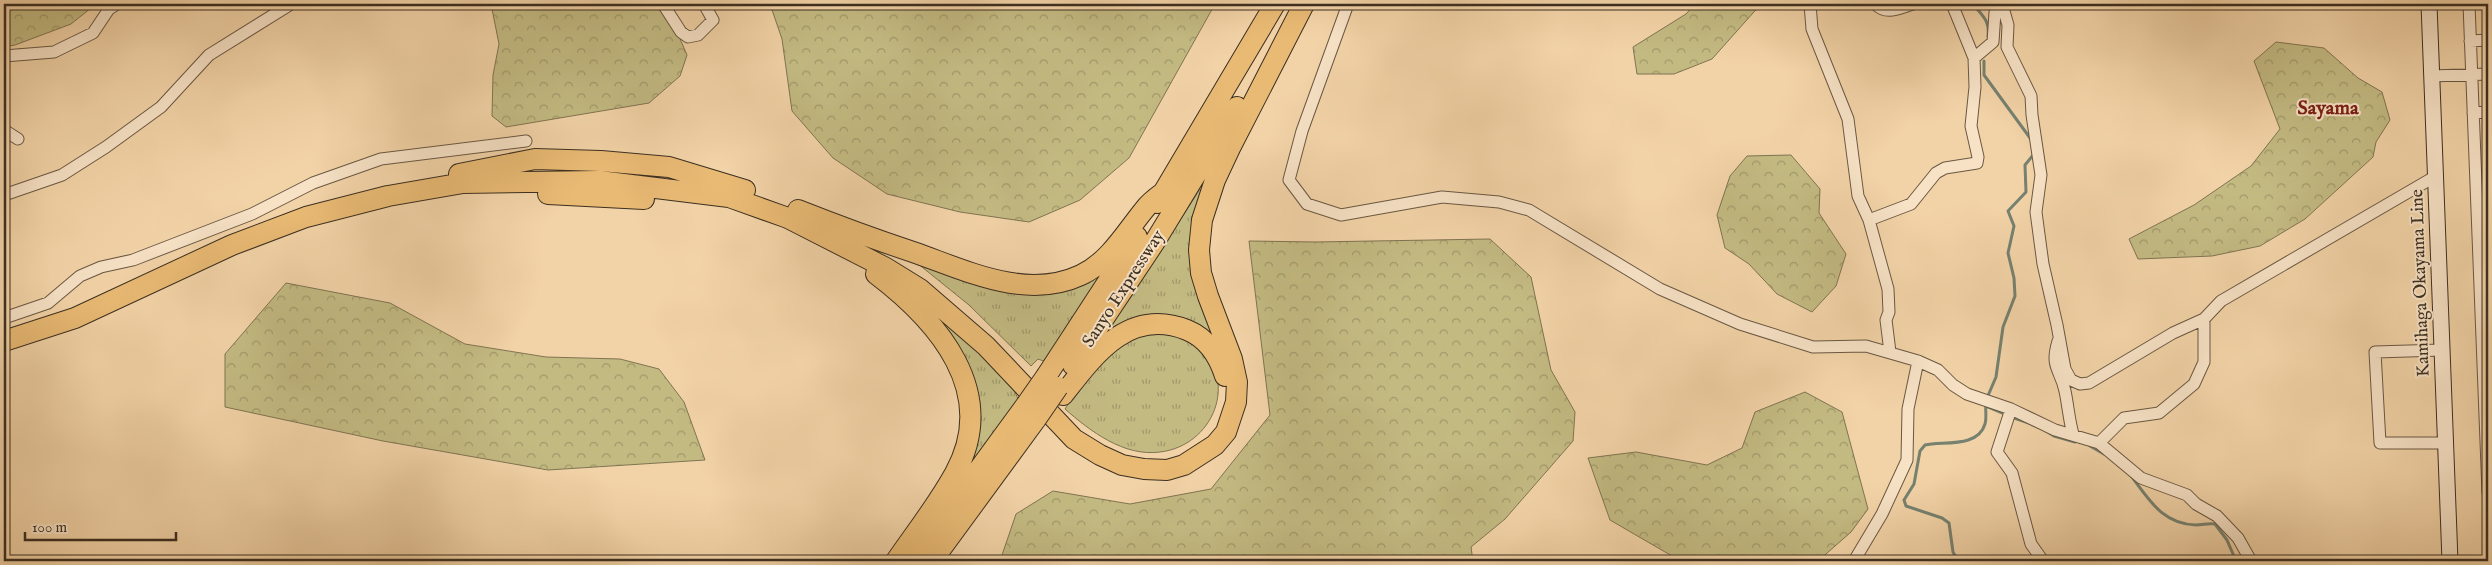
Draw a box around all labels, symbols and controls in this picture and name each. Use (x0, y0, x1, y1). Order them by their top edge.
district label: Sayama (2297, 96, 2359, 121)
street label: Kamihaga Okayama Line (2406, 189, 2436, 377)
street label: Sanyo Expressway (1077, 226, 1171, 352)
scale bar (25, 510, 176, 542)
text: 100 m (32, 518, 68, 537)

